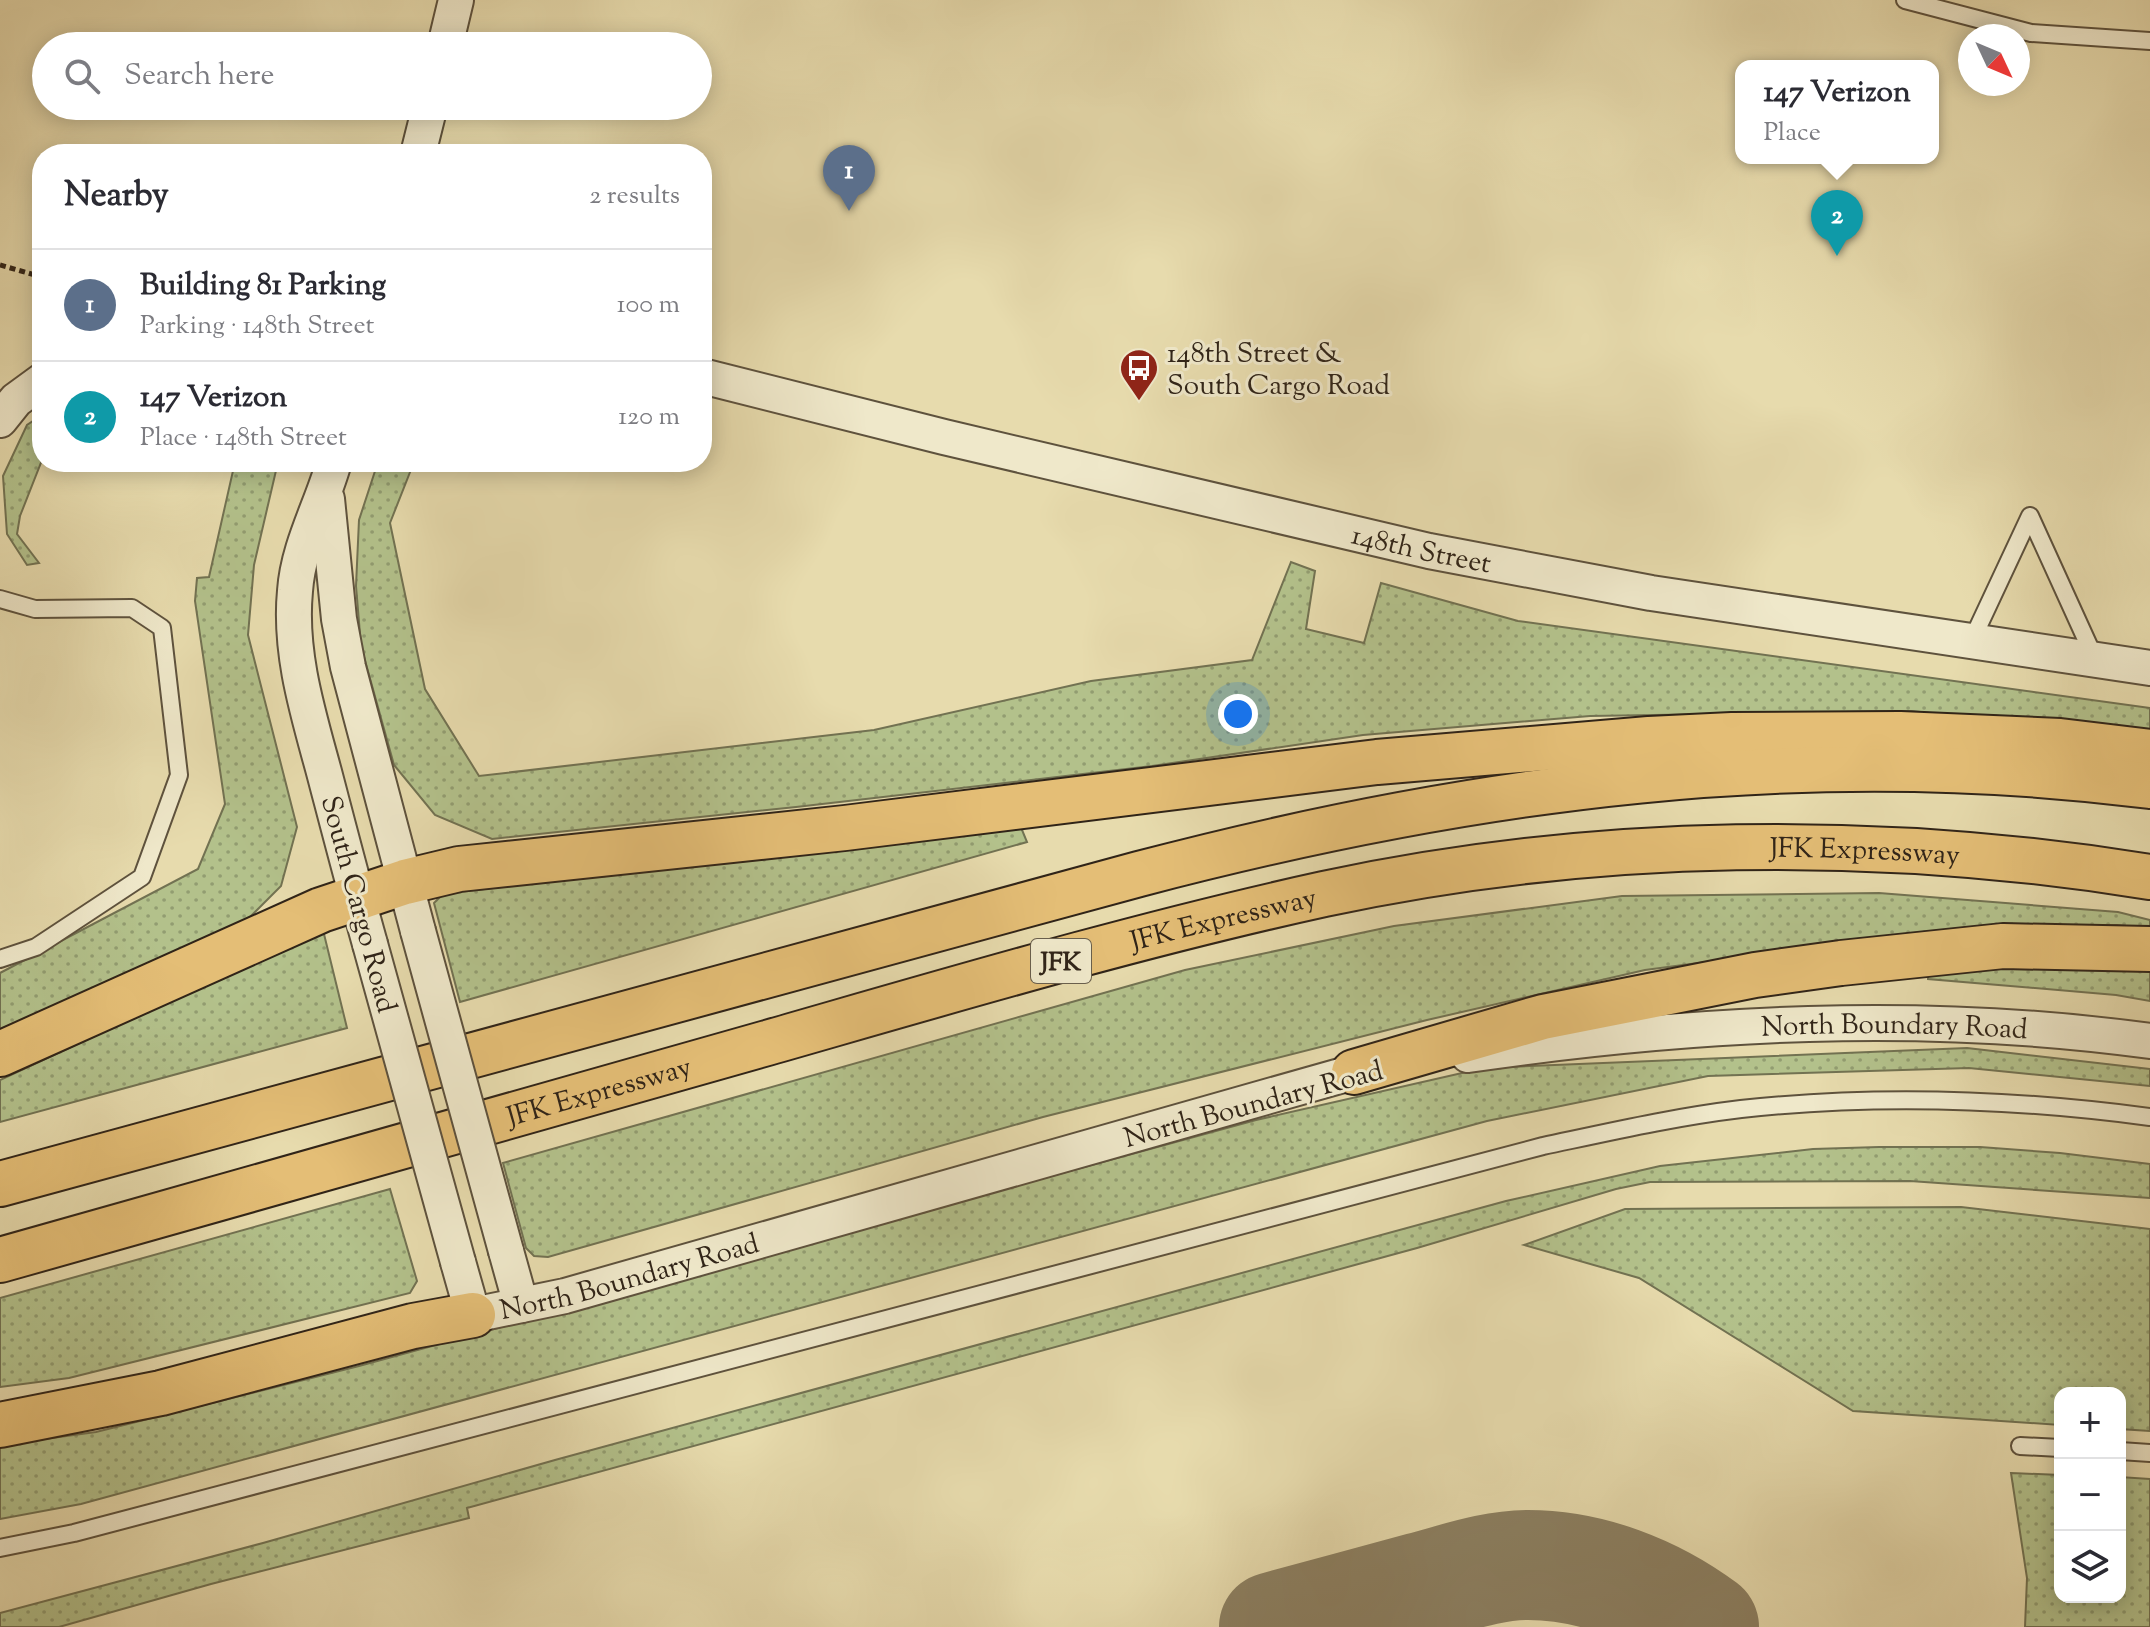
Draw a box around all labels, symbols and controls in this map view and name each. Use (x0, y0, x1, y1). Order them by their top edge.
north arrow (1958, 24, 2030, 96)
search box (32, 32, 712, 120)
icon: search (60, 54, 104, 98)
text: Search here (124, 55, 274, 98)
popup (1735, 60, 1939, 164)
text: 147 Verizon (1763, 72, 1911, 115)
text: Place (1763, 115, 1821, 152)
pin: 1 (823, 145, 875, 211)
text: Nearby (64, 172, 169, 221)
text: 2 results (589, 178, 680, 215)
pin: 2 (1811, 190, 1863, 256)
text: Building 81 Parking (140, 265, 386, 308)
text: 1 (86, 287, 94, 324)
text: 100 m (617, 287, 680, 324)
text: Parking · 148th Street (140, 308, 374, 345)
place label: 148th Street & South Cargo Road (1167, 335, 1390, 407)
bus stop icon: 148th Street & South Cargo Road (1118, 347, 1160, 402)
text: 147 Verizon (140, 377, 287, 420)
text: 2 (84, 399, 96, 436)
text: 120 m (618, 399, 680, 436)
text: Place · 148th Street (140, 420, 347, 457)
street label: 148th Street (1347, 516, 1495, 585)
your location (1218, 694, 1258, 734)
street label: South Cargo Road (309, 792, 405, 1018)
street label: JFK Expressway (1768, 830, 1961, 877)
street label: JFK Expressway (1124, 879, 1321, 964)
road number: JFK (1031, 939, 1091, 983)
street label: North Boundary Road (1760, 1006, 2029, 1051)
street label: JFK Expressway (500, 1048, 697, 1139)
street label: North Boundary Road (1120, 1052, 1388, 1160)
street label: North Boundary Road (496, 1225, 764, 1332)
map controls (2054, 1387, 2126, 1603)
button: + (2054, 1387, 2126, 1459)
button: − (2054, 1459, 2126, 1531)
button: layers (2054, 1531, 2126, 1603)

